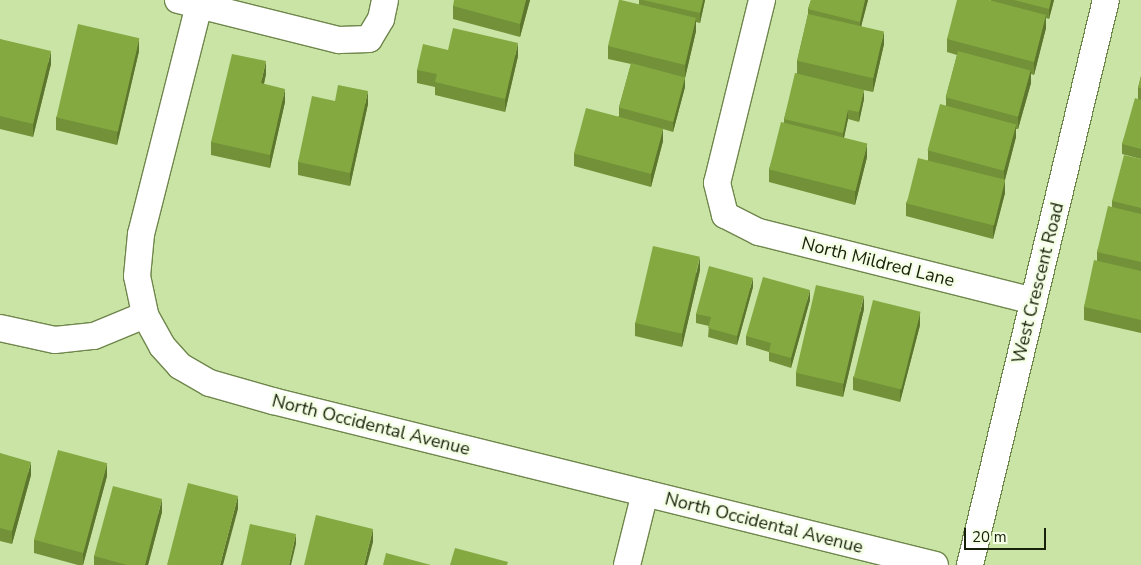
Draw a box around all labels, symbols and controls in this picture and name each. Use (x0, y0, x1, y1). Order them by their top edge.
street label: West Crescent Road (1008, 200, 1068, 366)
street label: North Mildred Lane (799, 233, 957, 291)
street label: North Occidental Avenue (270, 390, 472, 460)
street label: North Occidental Avenue (663, 488, 865, 558)
scale bar (966, 518, 1048, 550)
text: 20 m (972, 527, 1007, 547)

